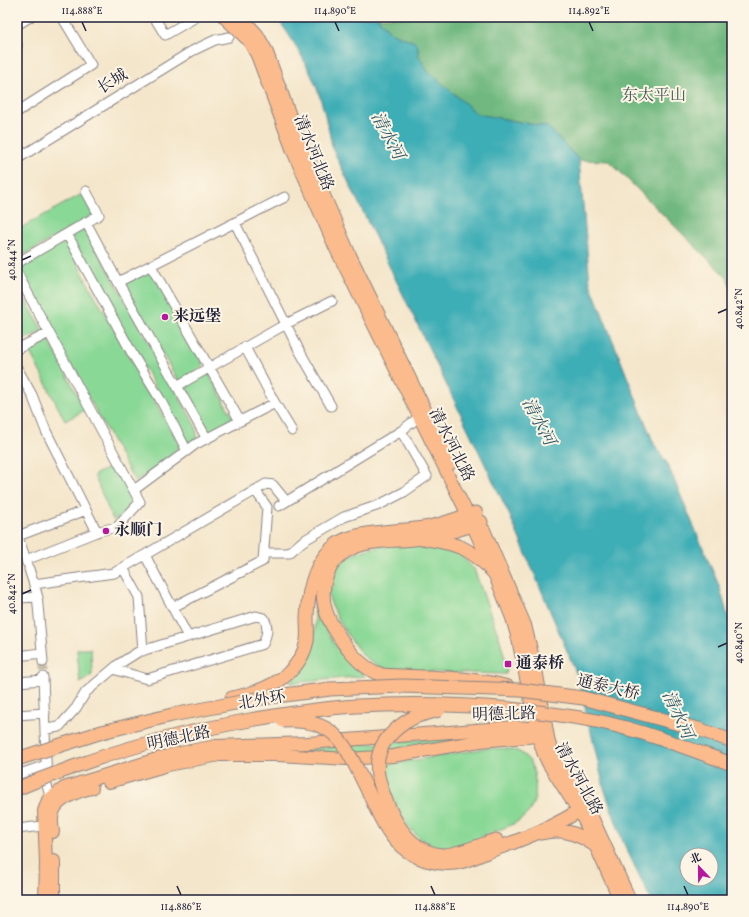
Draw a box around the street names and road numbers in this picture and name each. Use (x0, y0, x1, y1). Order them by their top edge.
street label: 长城 (94, 64, 132, 100)
street label: 清水河北路 (288, 112, 338, 194)
street label: 清水河北路 (423, 404, 479, 486)
street label: 通泰大桥 (574, 670, 642, 706)
street label: 北外环 (236, 686, 288, 716)
street label: 明德北路 (472, 703, 536, 727)
street label: 明德北路 (145, 722, 213, 756)
street label: 清水河北路 (549, 739, 607, 819)

